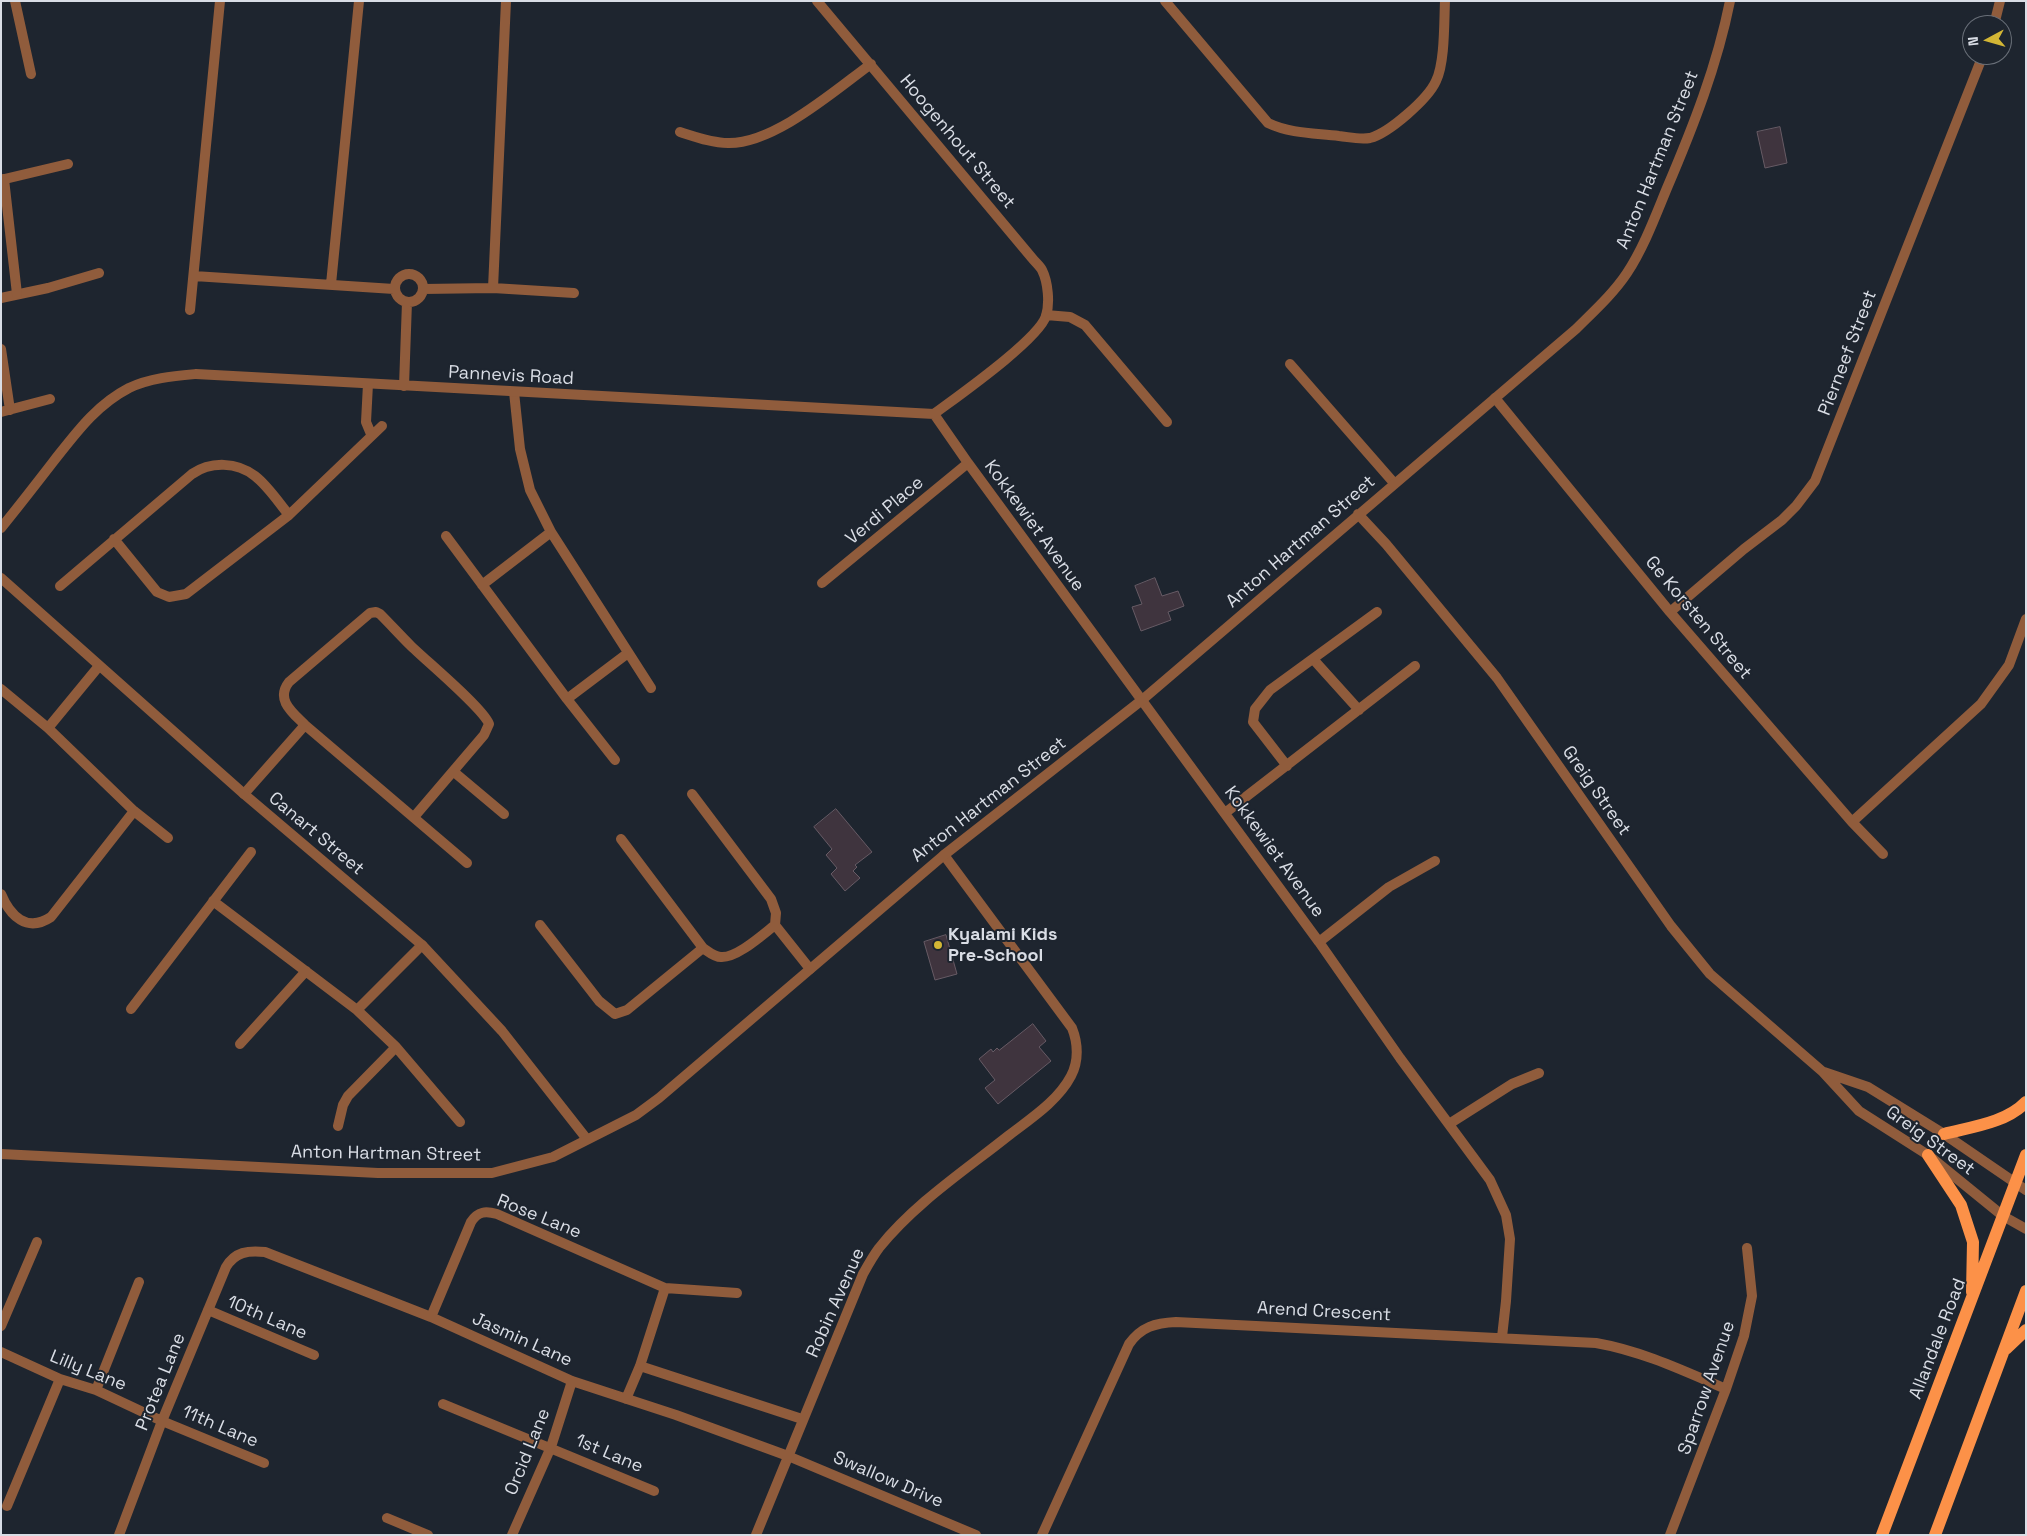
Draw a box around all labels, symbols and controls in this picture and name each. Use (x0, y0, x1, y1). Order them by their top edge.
north arrow (1962, 15, 2012, 65)
text: N (1964, 36, 1983, 47)
street label: Anton Hartman Street (1612, 68, 1704, 252)
street label: Hoogenhout Street (895, 71, 1019, 213)
street label: Pierneef Street (1814, 287, 1882, 419)
street label: Pannevis Road (448, 362, 574, 390)
street label: Kokkewiet Avenue (979, 456, 1089, 596)
street label: Anton Hartman Street (1222, 471, 1380, 613)
street label: Verdi Place (842, 472, 928, 550)
street label: Ge Korsten Street (1640, 552, 1756, 684)
street label: Anton Hartman Street (907, 733, 1071, 867)
street label: Greig Street (1557, 742, 1635, 840)
street label: Kokkewiet Avenue (1219, 782, 1329, 922)
street label: Canart Street (264, 788, 368, 880)
place label: Kyalami Kids Pre-School (948, 924, 1057, 966)
marker: Kyalami Kids Pre-School (932, 939, 944, 951)
street label: Greig Street (1881, 1102, 1979, 1180)
street label: Anton Hartman Street (291, 1142, 481, 1166)
street label: Rose Lane (494, 1190, 584, 1244)
street label: Robin Avenue (802, 1245, 870, 1361)
street label: Allandale Road (1905, 1276, 1971, 1402)
street label: 10th Lane (224, 1291, 310, 1345)
street label: Arend Crescent (1256, 1298, 1392, 1326)
street label: Jasmin Lane (469, 1308, 575, 1372)
street label: Sparrow Avenue (1674, 1318, 1740, 1458)
street label: Protea Lane (132, 1330, 190, 1434)
street label: Lilly Lane (47, 1346, 129, 1396)
street label: 11th Lane (179, 1401, 261, 1453)
street label: Orcid Lane (501, 1405, 555, 1499)
street label: 1st Lane (572, 1430, 646, 1478)
street label: Swallow Drive (830, 1447, 946, 1513)

